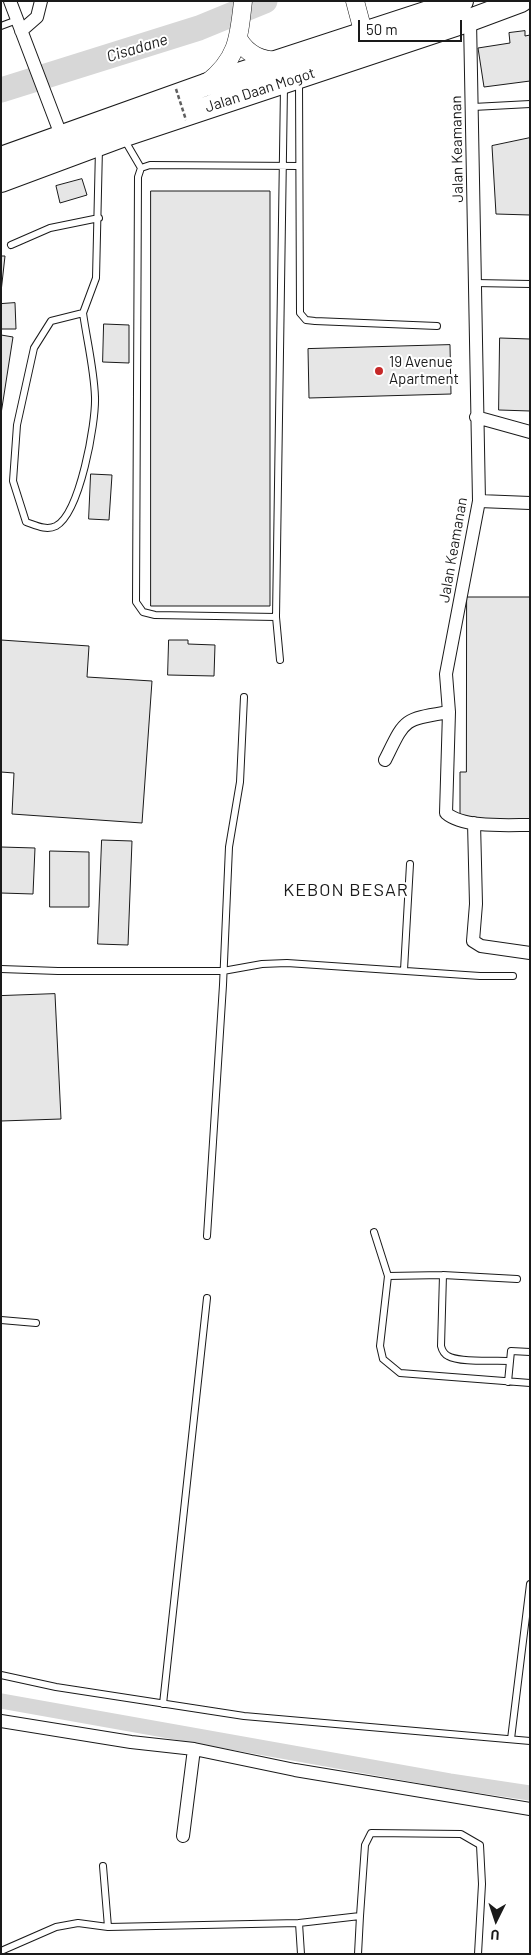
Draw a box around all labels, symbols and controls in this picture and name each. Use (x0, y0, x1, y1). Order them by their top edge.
scale bar (361, 10, 465, 42)
text: 50 m (366, 20, 398, 38)
water label: Cisadane (104, 30, 170, 66)
street label: Jalan Daan Mogot (203, 64, 317, 116)
street label: Jalan Keamanan (447, 95, 467, 203)
place label: 19 Avenue Apartment (389, 353, 459, 388)
marker: 19 Avenue Apartment (373, 365, 385, 377)
street label: Jalan Keamanan (435, 496, 471, 604)
district label: KEBON BESAR (282, 879, 410, 901)
north arrow (471, 1895, 521, 1945)
text: U (490, 1927, 500, 1944)

